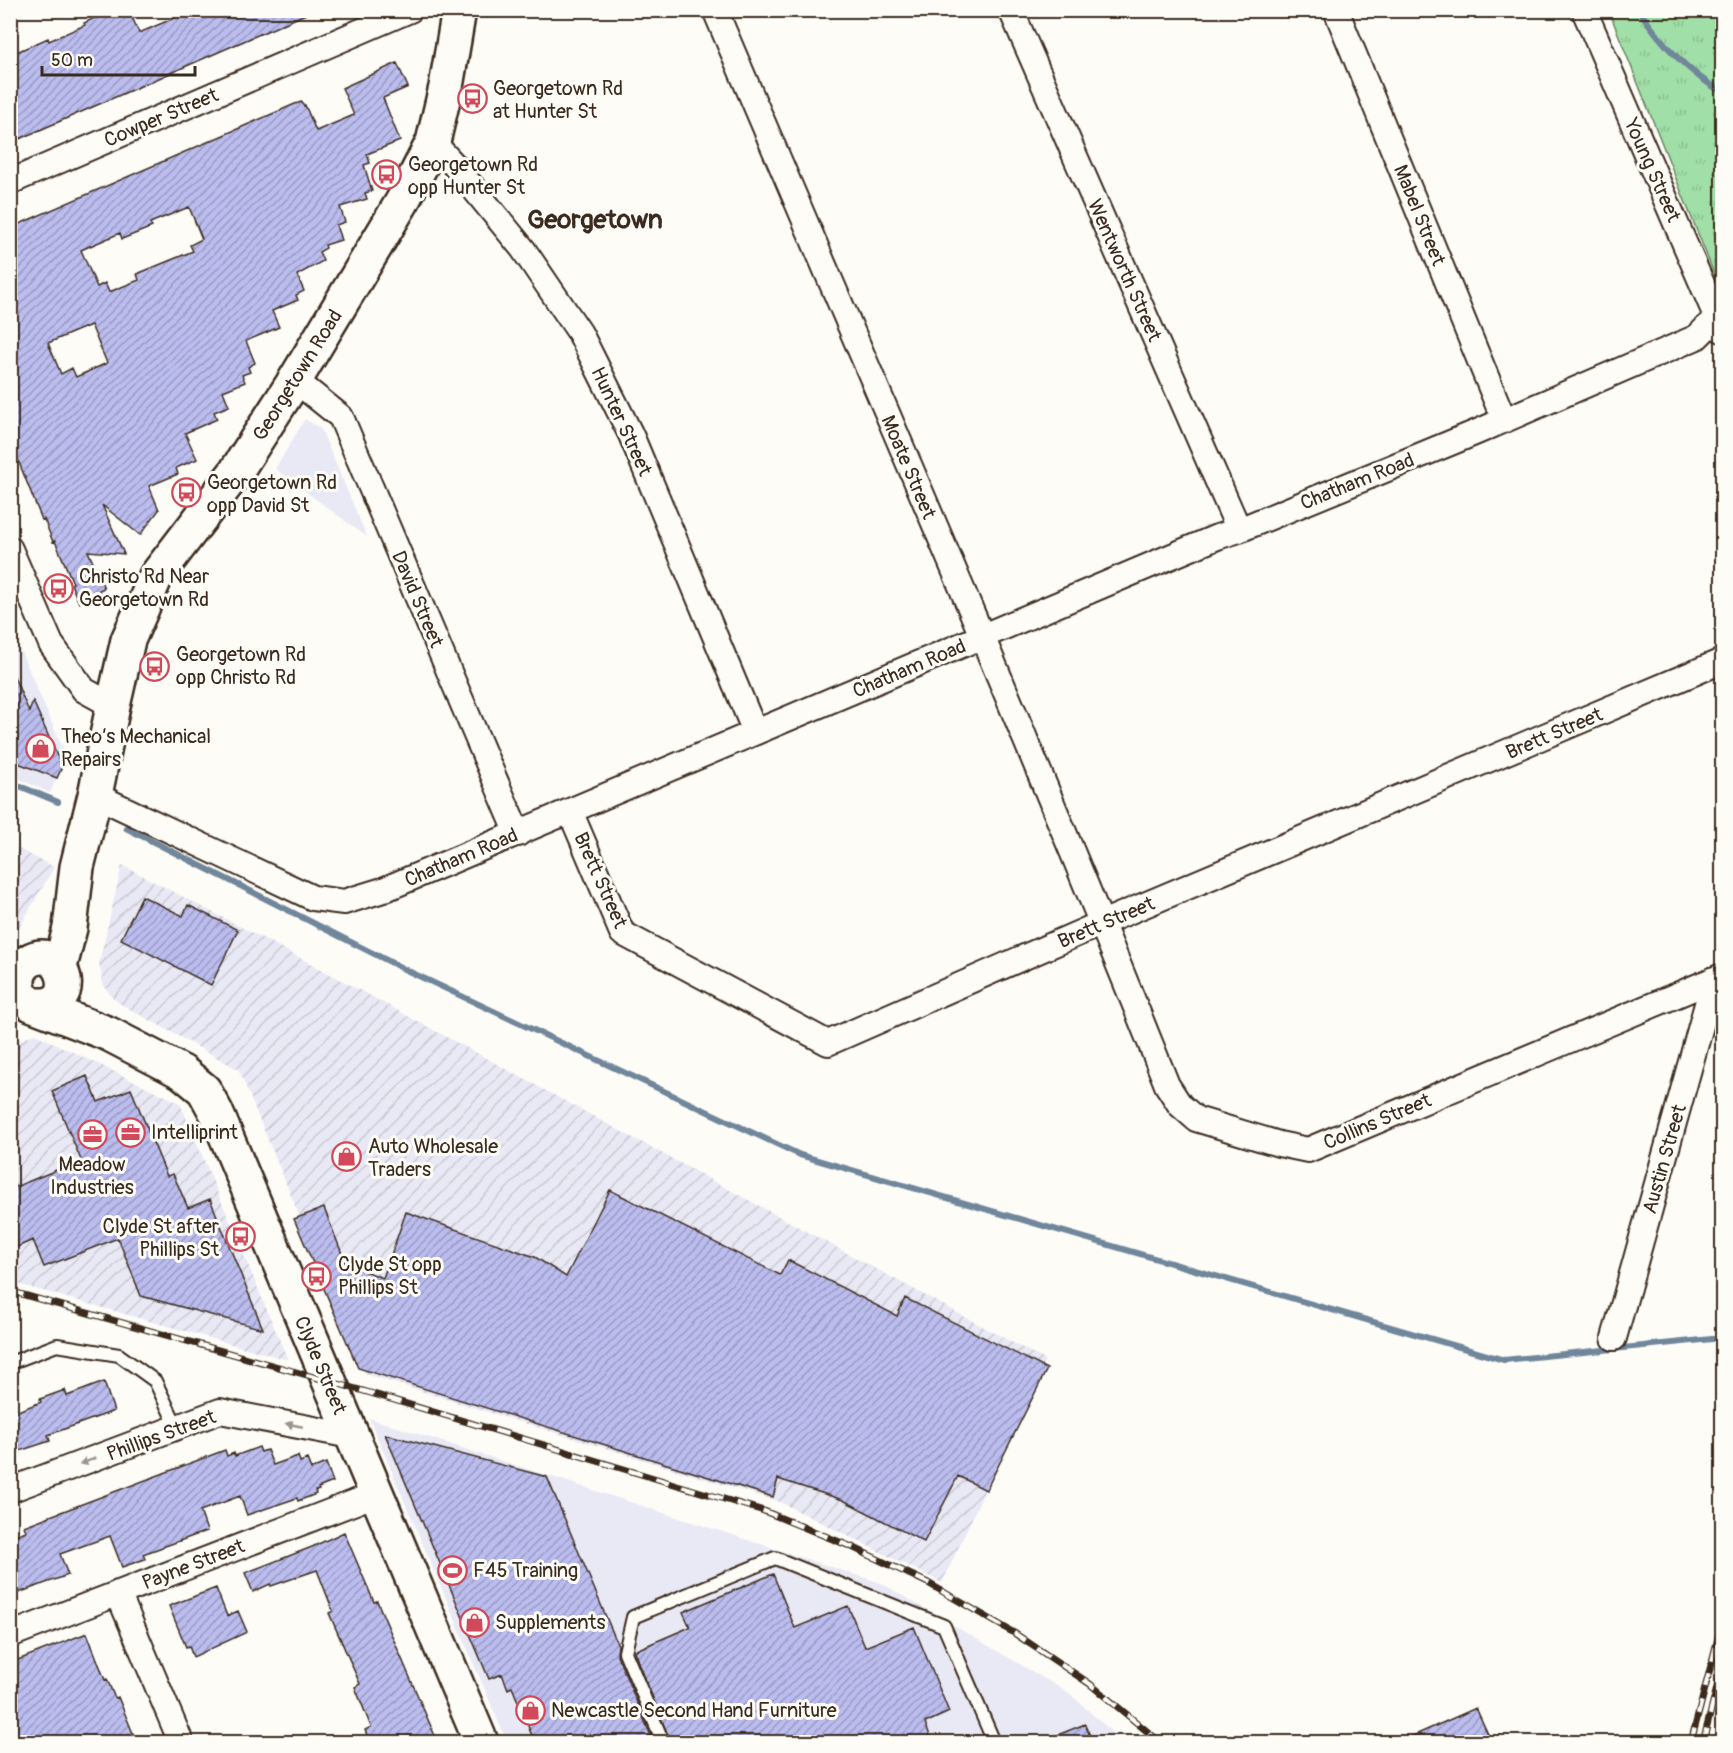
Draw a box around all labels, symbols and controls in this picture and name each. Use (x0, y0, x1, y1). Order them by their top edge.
scale bar (42, 39, 195, 77)
text: 50 m (51, 49, 93, 72)
place label: Georgetown Rd at Hunter St (493, 76, 623, 124)
street label: Cowper Street (100, 82, 223, 153)
bus stop icon: Georgetown Rd at Hunter St (456, 83, 488, 115)
street label: Young Street (1618, 114, 1687, 227)
place label: Georgetown Rd opp Hunter St (408, 152, 538, 200)
bus stop icon: Georgetown Rd opp Hunter St (371, 159, 403, 191)
street label: Mabel Street (1388, 161, 1451, 270)
street label: Wentworth Street (1082, 195, 1167, 346)
district label: Georgetown (527, 204, 663, 236)
street label: Georgetown Road (247, 305, 348, 446)
street label: Hunter Street (585, 363, 658, 481)
street label: Moate Street (875, 412, 942, 524)
street label: Chatham Road (1297, 447, 1418, 516)
place label: Georgetown Rd opp David St (207, 470, 337, 518)
bus stop icon: Georgetown Rd opp David St (170, 477, 202, 509)
street label: David Street (386, 547, 449, 652)
place label: Christo Rd Near Georgetown Rd (79, 564, 209, 612)
bus stop icon: Christo Rd Near Georgetown Rd (42, 572, 74, 604)
street label: Chatham Road (849, 633, 970, 704)
place label: Georgetown Rd opp Christo Rd (176, 642, 306, 690)
bus stop icon: Georgetown Rd opp Christo Rd (139, 650, 171, 682)
street label: Brett Street (1502, 702, 1607, 765)
place label: Theo’s Mechanical Repairs (61, 724, 211, 772)
shop icon: Theo’s Mechanical Repairs (24, 732, 56, 764)
street label: Chatham Road (401, 822, 522, 893)
street label: Brett Street (568, 828, 633, 933)
street label: Brett Street (1054, 891, 1159, 954)
street label: Collins Street (1320, 1087, 1436, 1155)
street label: Austin Street (1637, 1101, 1692, 1217)
office icon: Intelliprint (114, 1116, 146, 1148)
office icon: Meadow Industries (76, 1118, 108, 1150)
place label: Intelliprint (151, 1120, 239, 1145)
place label: Auto Wholesale Traders (368, 1134, 498, 1182)
shop icon: Auto Wholesale Traders (331, 1141, 363, 1173)
place label: Meadow Industries (50, 1152, 134, 1200)
place label: Clyde St after Phillips St (103, 1214, 220, 1262)
bus stop icon: Clyde St after Phillips St (224, 1221, 256, 1253)
place label: Clyde St opp Phillips St (338, 1252, 442, 1300)
bus stop icon: Clyde St opp Phillips St (301, 1260, 333, 1292)
street label: Clyde Street (289, 1312, 353, 1419)
street label: Phillips Street (103, 1404, 220, 1467)
one-way arrow (284, 1420, 303, 1429)
one-way arrow (79, 1457, 97, 1466)
street label: Payne Street (138, 1533, 249, 1595)
sports icon: F45 Training (436, 1554, 468, 1586)
place label: F45 Training (473, 1558, 578, 1583)
shop icon: Supplements (458, 1606, 490, 1638)
place label: Supplements (495, 1610, 605, 1635)
shop icon: Newcastle Second Hand Furniture (514, 1694, 546, 1726)
place label: Newcastle Second Hand Furniture (551, 1698, 837, 1723)

